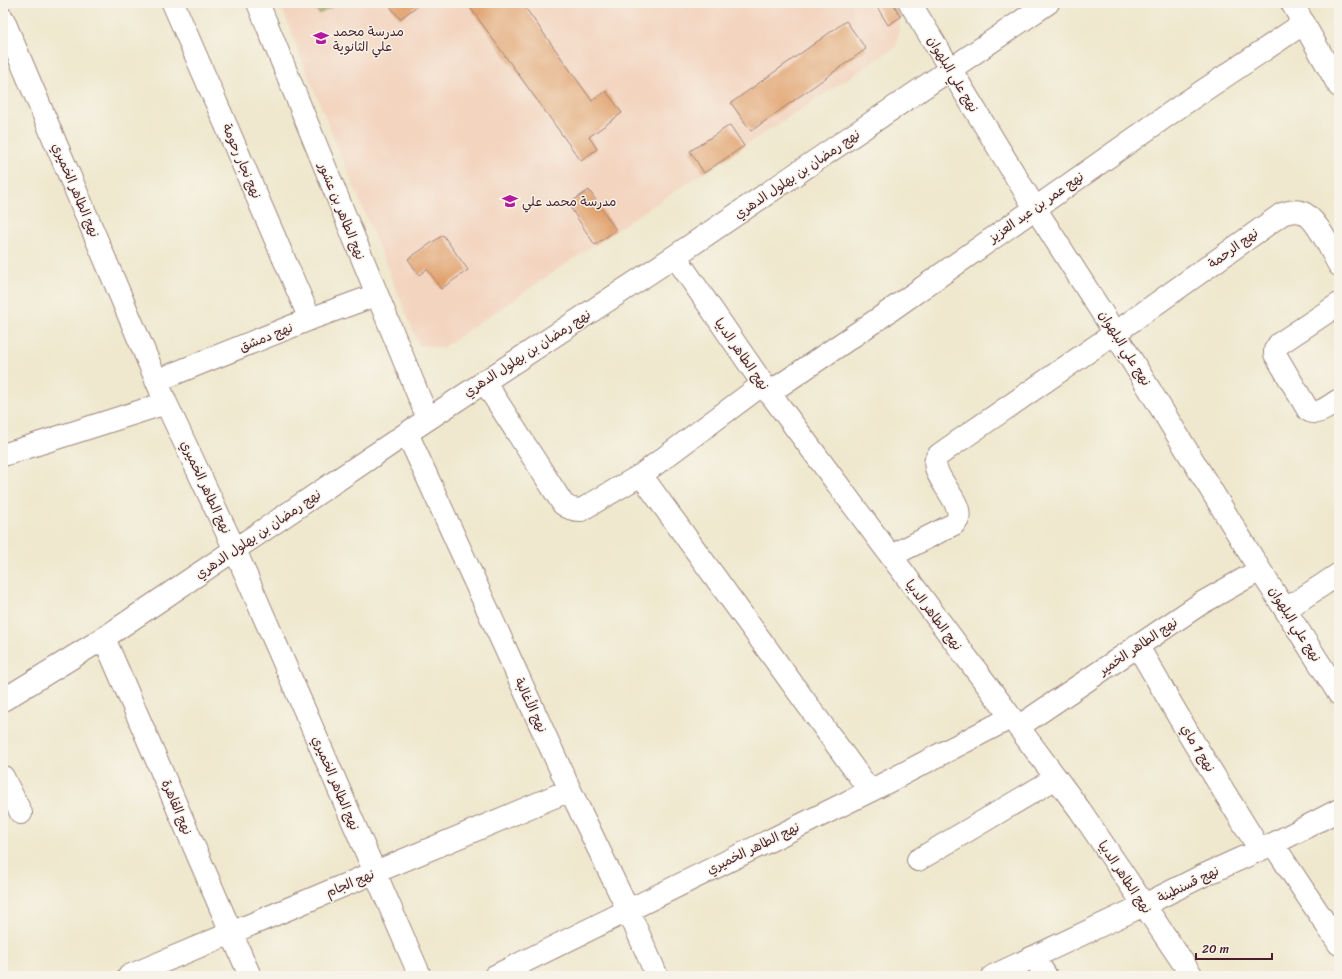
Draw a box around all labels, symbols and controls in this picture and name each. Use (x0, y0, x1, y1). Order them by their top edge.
place label: مدرسة محمد علي الثانوية (333, 20, 404, 58)
school or university icon: مدرسة محمد علي الثانوية (312, 29, 330, 47)
street label: نهج علي البلهوان (921, 31, 985, 117)
street label: نهج نجار رحومة (216, 120, 268, 202)
street label: نهج رمضان بن بهلول الدهري (729, 123, 865, 225)
street label: نهج الطاهر الخميري (46, 139, 106, 241)
street label: نهج الطاهر بن عشور (312, 158, 372, 263)
street label: نهج عمر بن عبد العزيز (983, 165, 1089, 249)
place label: مدرسة محمد علي (522, 190, 617, 213)
school or university icon: مدرسة محمد علي (501, 192, 519, 210)
street label: نهج الرحمة (1203, 222, 1263, 274)
street label: نهج رمضان بن بهلول الدهري (459, 303, 595, 403)
street label: نهج علي البلهوان (1092, 305, 1158, 391)
street label: نهج الطاهر الدبيا (708, 313, 776, 395)
street label: نهج دمشق (236, 316, 296, 358)
street label: نهج الطاهر الخميري (174, 436, 238, 538)
street label: نهج رمضان بن بهلول الدهري (190, 483, 326, 585)
street label: نهج الطاهر الدبيا (899, 574, 969, 656)
street label: نهج علي البلهوان (1262, 581, 1328, 667)
street label: نهج الطاهر الخمير (1093, 611, 1182, 682)
street label: نهج الأغالبة (508, 674, 554, 736)
street label: نهج 1 ماي (1175, 719, 1221, 777)
street label: نهج الطاهر الخميري (306, 732, 366, 834)
street label: نهج القاهرة (155, 776, 199, 838)
street label: نهج الطاهر الخميري (703, 816, 803, 880)
street label: نهج الطاهر الدبيا (1092, 836, 1158, 918)
street label: نهج قسنطينة (1153, 859, 1223, 909)
street label: نهج الجام (322, 862, 378, 904)
scale bar (1196, 935, 1272, 961)
text: 20 m (1202, 938, 1229, 960)

